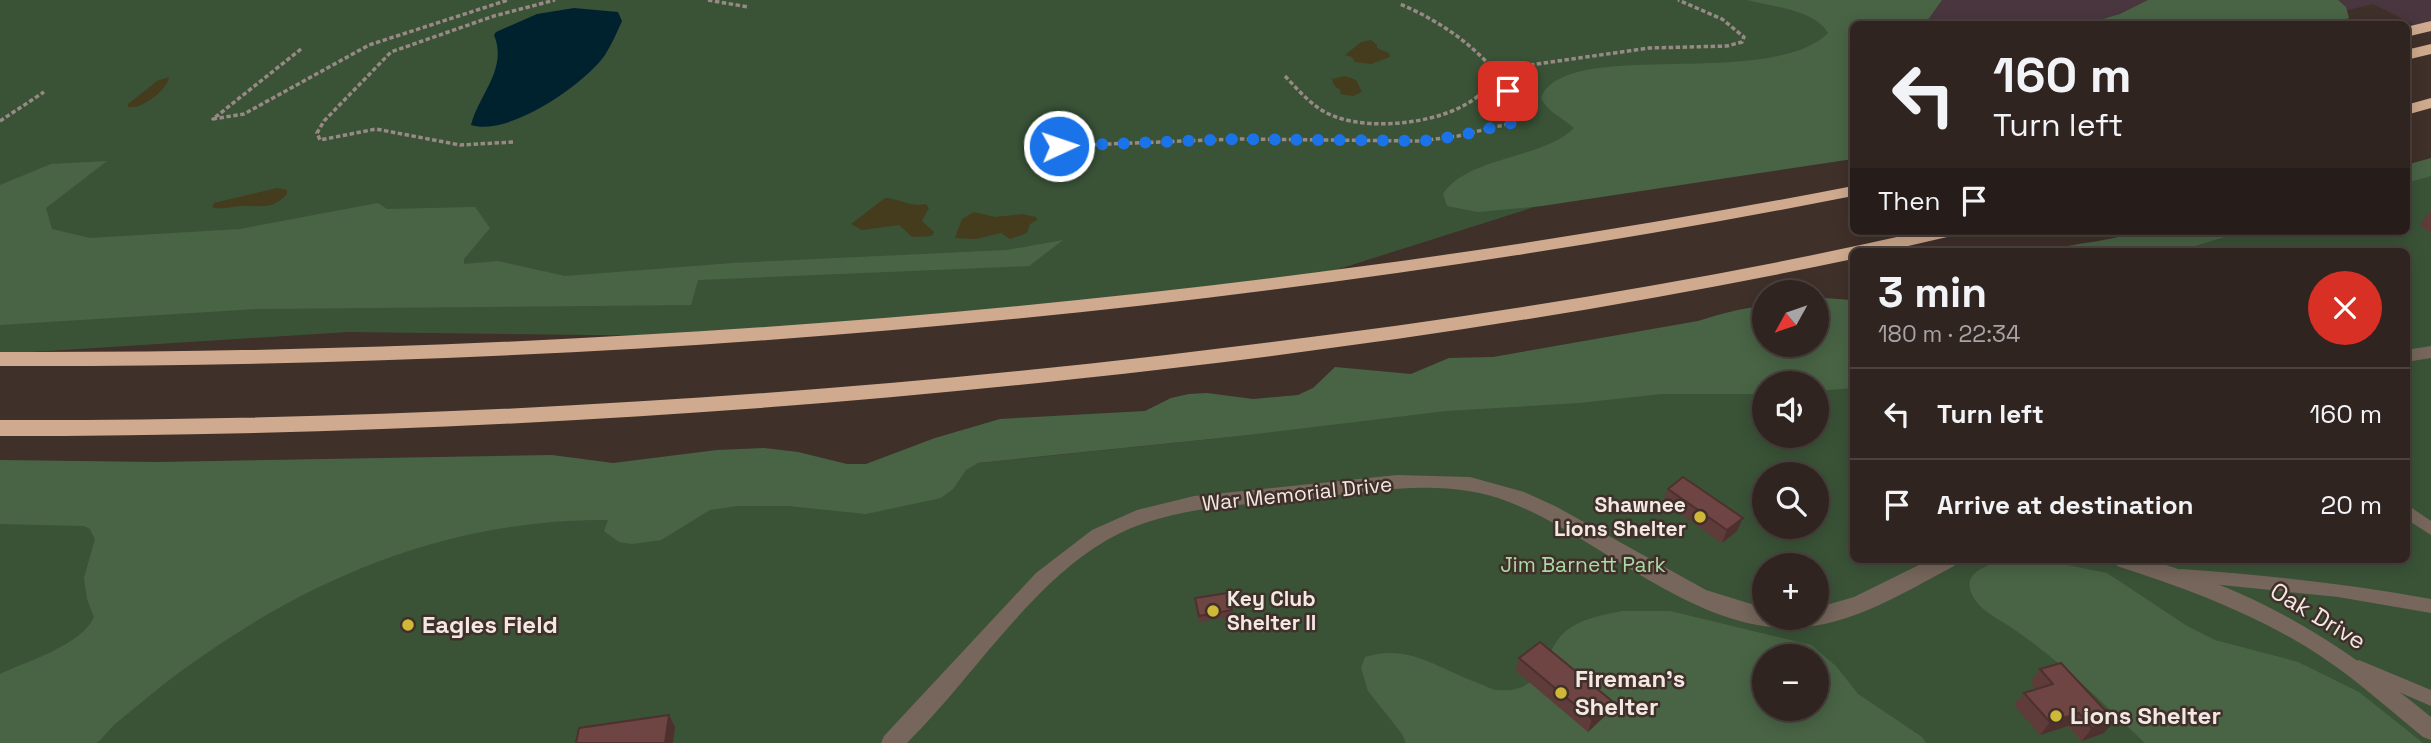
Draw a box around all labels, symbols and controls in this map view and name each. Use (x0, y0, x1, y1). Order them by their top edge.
text: 160 m (1993, 44, 2131, 106)
icon: left (1878, 49, 1969, 140)
pin (1478, 61, 1538, 121)
icon: arrive (1489, 72, 1527, 110)
text: Turn left (1993, 105, 2123, 145)
position arrow (1022, 109, 1096, 183)
icon: arrive (1955, 182, 1993, 220)
text: Then (1878, 184, 1941, 218)
text: 3 min (1878, 266, 1987, 319)
button: close (2308, 271, 2382, 345)
north arrow (1752, 280, 1829, 357)
map controls (1752, 280, 1829, 721)
text: 180 m · 22:34 (1878, 319, 2020, 349)
button: sound (1752, 371, 1829, 448)
icon: left (1878, 395, 1916, 433)
text: Turn left (1937, 397, 2044, 431)
text: 160 m (2310, 397, 2382, 431)
button: search (1752, 462, 1829, 539)
street label: War Memorial Drive (1200, 470, 1393, 517)
icon: arrive (1878, 486, 1916, 524)
text: Arrive at destination (1937, 488, 2194, 522)
text: 20 m (2321, 488, 2382, 522)
place label: Shawnee Lions Shelter (1554, 491, 1686, 542)
marker: Shawnee Lions Shelter (1692, 509, 1708, 525)
park label: Jim Barnett Park (1500, 551, 1666, 578)
button: + (1752, 553, 1829, 630)
street label: Oak Drive (2265, 575, 2372, 656)
place label: Key Club Shelter II (1227, 585, 1316, 636)
marker: Key Club Shelter II (1205, 603, 1221, 619)
place label: Eagles Field (422, 609, 558, 640)
marker: Eagles Field (400, 617, 416, 633)
button: − (1752, 644, 1829, 721)
place label: Fireman's Shelter (1575, 663, 1685, 722)
marker: Fireman's Shelter (1553, 685, 1569, 701)
place label: Lions Shelter (2070, 700, 2221, 731)
marker: Lions Shelter (2048, 708, 2064, 724)

